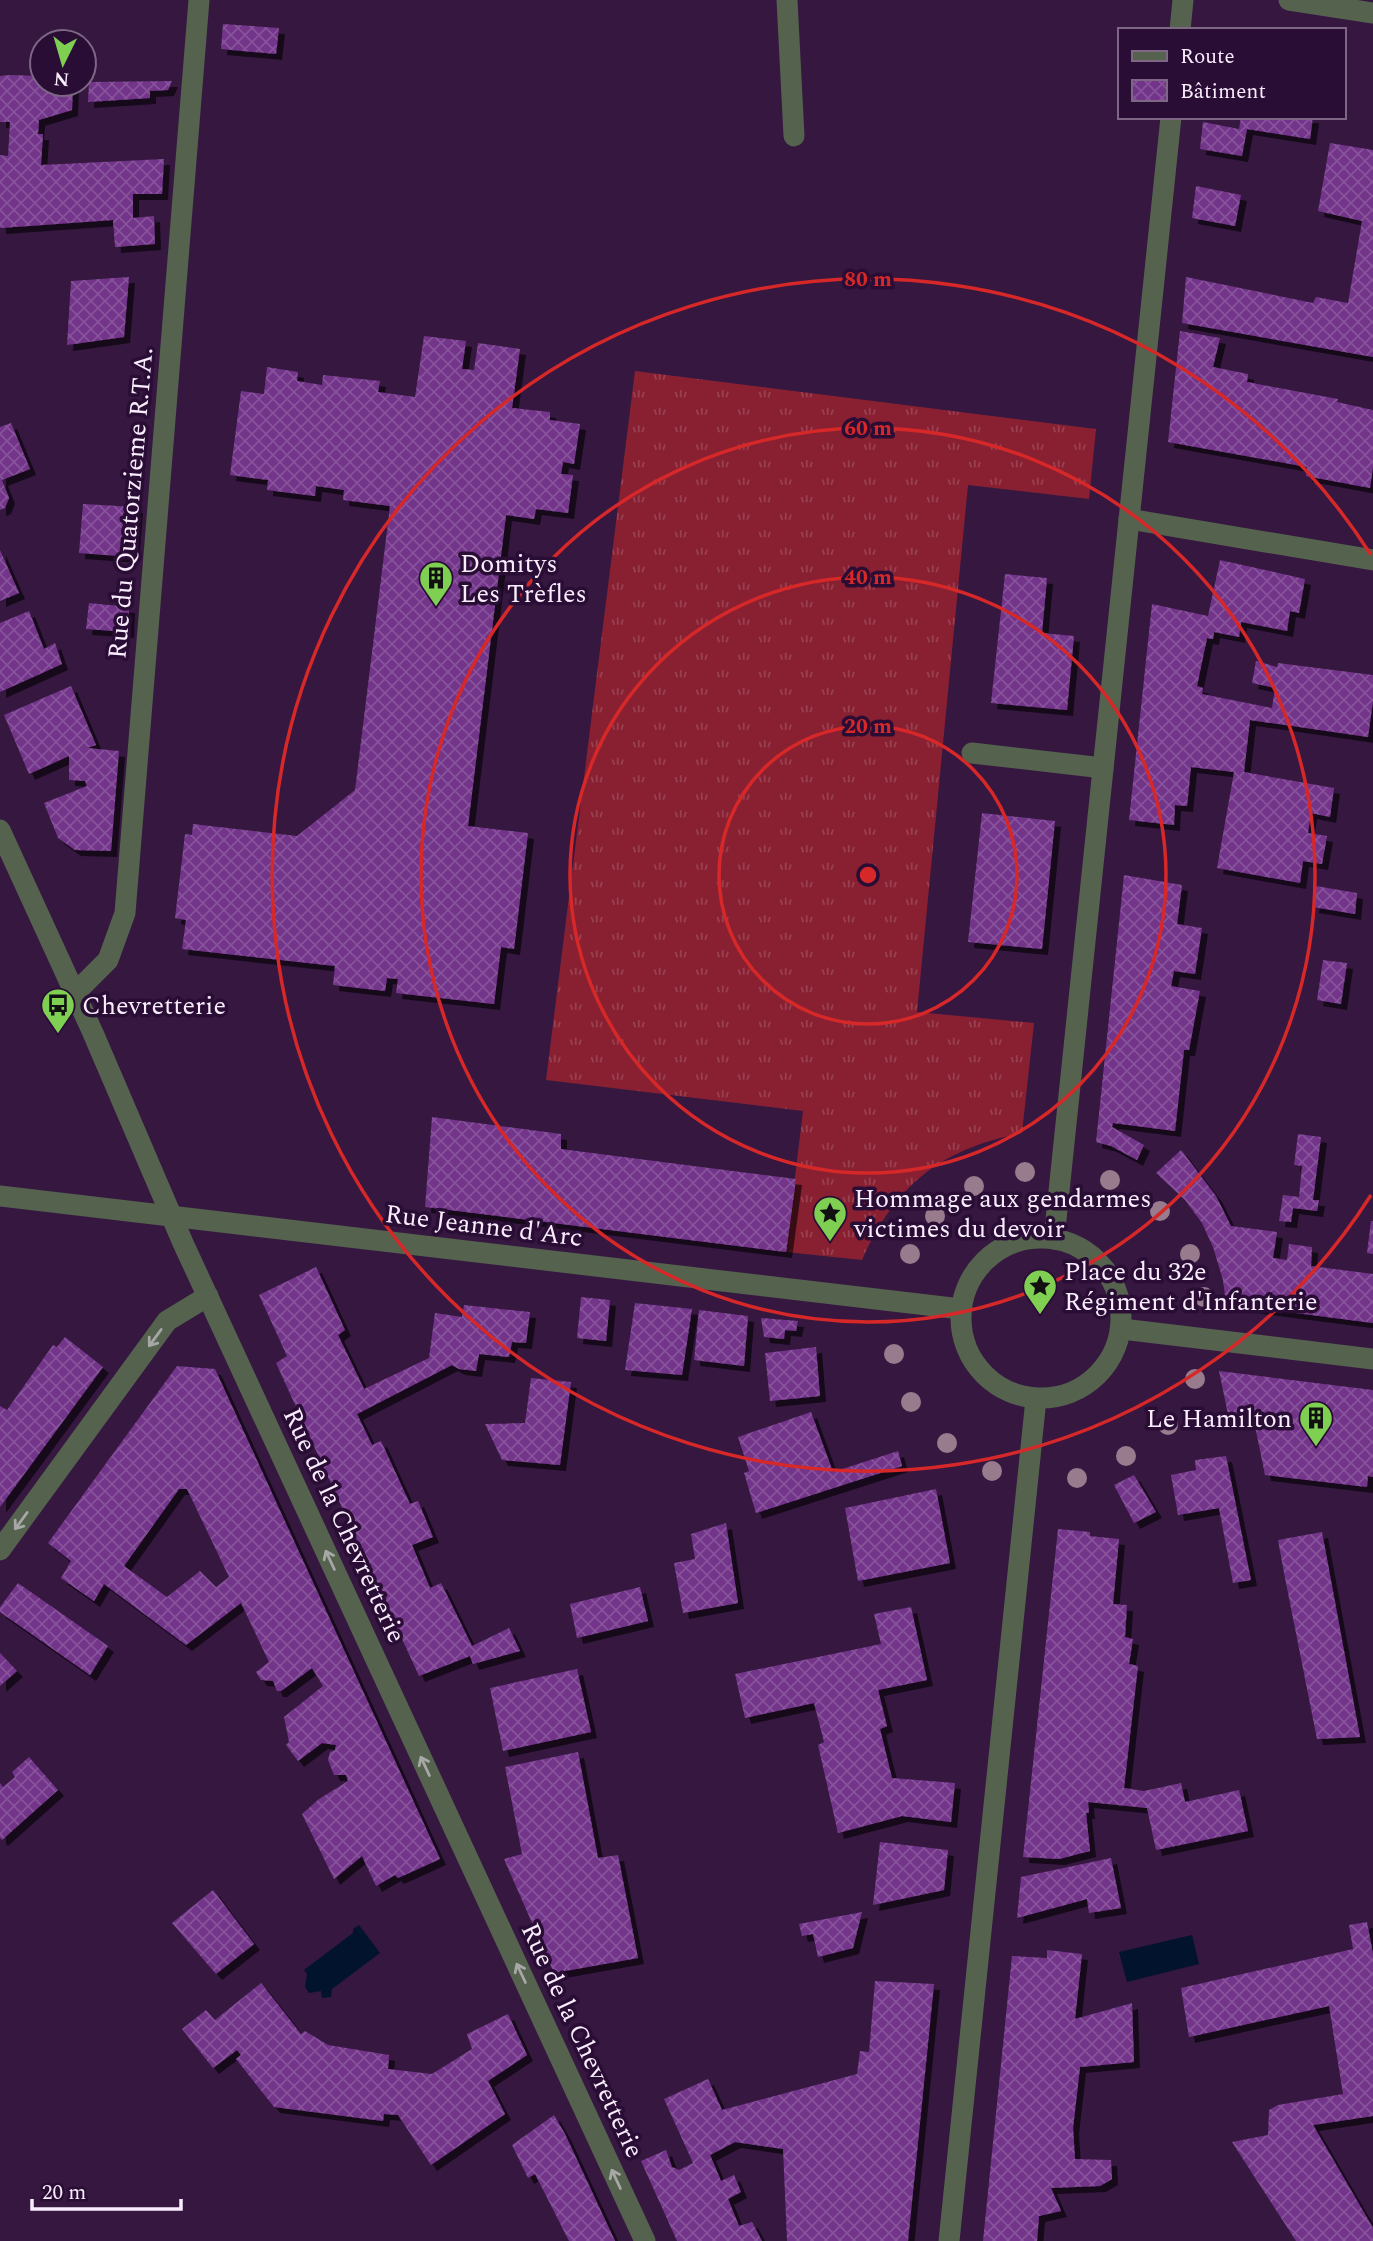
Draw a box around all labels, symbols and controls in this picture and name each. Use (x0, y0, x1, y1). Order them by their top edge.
north arrow (28, 28, 98, 98)
legend (1118, 28, 1345, 119)
text: Route (1180, 41, 1235, 73)
text: N (53, 63, 71, 94)
text: Bâtiment (1180, 76, 1266, 108)
text: 80 m (844, 264, 892, 296)
street label: Rue du Quatorzieme R.T.A. (97, 346, 165, 661)
text: 60 m (844, 413, 892, 445)
place label: Domitys Les Trèfles (460, 544, 587, 614)
building icon: Domitys Les Trèfles (417, 559, 455, 608)
text: 40 m (844, 562, 892, 594)
text: 20 m (844, 711, 892, 743)
centre of rings (856, 863, 880, 887)
bus stop icon: Chevretterie (39, 986, 77, 1035)
place label: Chevretterie (82, 986, 226, 1026)
place label: Hommage aux gendarmes victimes du devoir (853, 1179, 1151, 1249)
street label: Rue Jeanne d'Arc (383, 1194, 585, 1258)
place icon: Hommage aux gendarmes victimes du devoir (811, 1194, 849, 1243)
place label: Place du 32e Régiment d'Infanterie (1064, 1252, 1318, 1322)
place icon: Place du 32e Régiment d'Infanterie (1021, 1267, 1059, 1316)
one-way arrow (148, 1328, 163, 1347)
place label: Le Hamilton (1146, 1399, 1292, 1439)
building icon: Le Hamilton (1297, 1399, 1335, 1448)
street label: Rue de la Chevretterie (272, 1401, 416, 1650)
one-way arrow (14, 1511, 28, 1530)
one-way arrow (323, 1550, 336, 1571)
one-way arrow (418, 1756, 431, 1777)
street label: Rue de la Chevretterie (510, 1916, 654, 2165)
one-way arrow (514, 1962, 527, 1984)
scale bar (32, 2168, 180, 2212)
one-way arrow (609, 2169, 622, 2190)
text: 20 m (42, 2177, 86, 2209)

